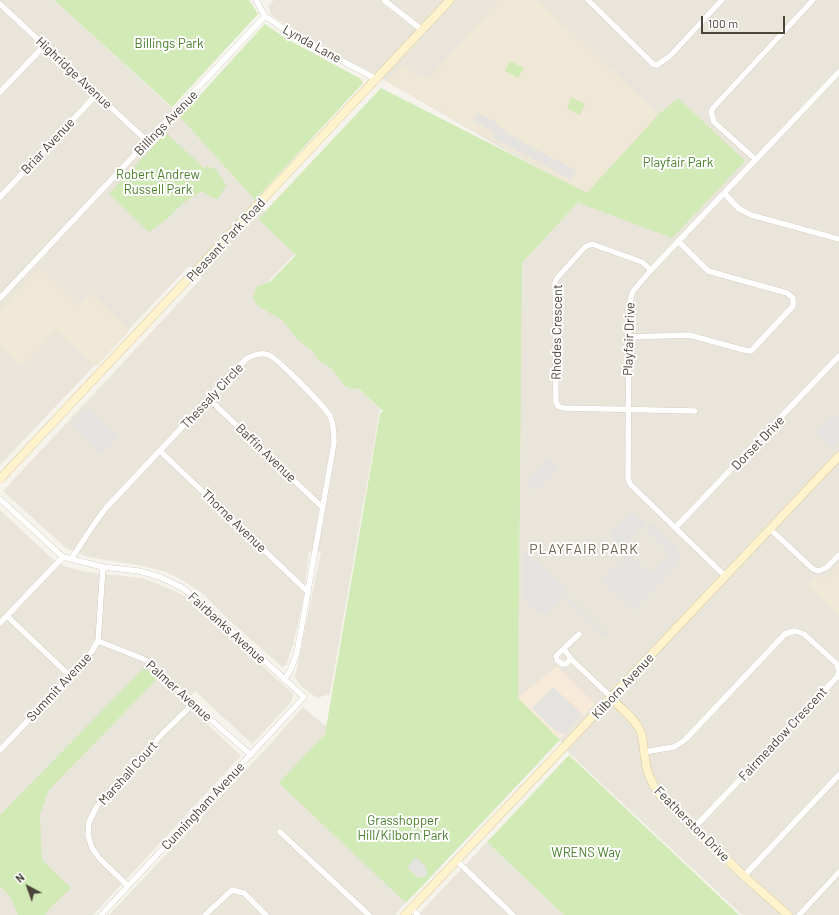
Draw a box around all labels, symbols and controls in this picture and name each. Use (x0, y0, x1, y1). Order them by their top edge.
scale bar (703, 8, 787, 34)
text: 100 m (708, 16, 738, 30)
street label: Lynda Lane (280, 22, 344, 66)
street label: Highridge Avenue (33, 34, 115, 112)
park label: Billings Park (134, 36, 204, 52)
street label: Billings Avenue (131, 87, 201, 159)
street label: Briar Avenue (18, 115, 78, 177)
park label: Playfair Park (643, 155, 713, 171)
park label: Robert Andrew Russell Park (116, 167, 200, 198)
street label: Pleasant Park Road (183, 195, 269, 285)
street label: Rhodes Crescent (548, 284, 566, 380)
street label: Playfair Drive (620, 302, 638, 376)
street label: Thessaly Circle (178, 360, 246, 432)
street label: Dorset Drive (728, 413, 788, 473)
street label: Baffin Avenue (233, 420, 299, 486)
street label: Thorne Avenue (198, 486, 270, 556)
district label: PLAYFAIR PARK (529, 541, 639, 557)
street label: Fairbanks Avenue (185, 589, 269, 667)
street label: Summit Avenue (23, 649, 95, 725)
street label: Kilborn Avenue (589, 650, 657, 722)
street label: Palmer Avenue (143, 657, 215, 725)
street label: Fairmeadow Crescent (735, 684, 831, 784)
street label: Marshall Court (95, 738, 161, 808)
street label: Cunningham Avenue (158, 759, 248, 853)
street label: Featherston Drive (651, 783, 733, 865)
park label: Grasshopper Hill/Kilborn Park (357, 813, 449, 844)
park label: WRENS Way (551, 845, 621, 861)
north arrow (8, 867, 48, 907)
text: N (13, 870, 27, 885)

